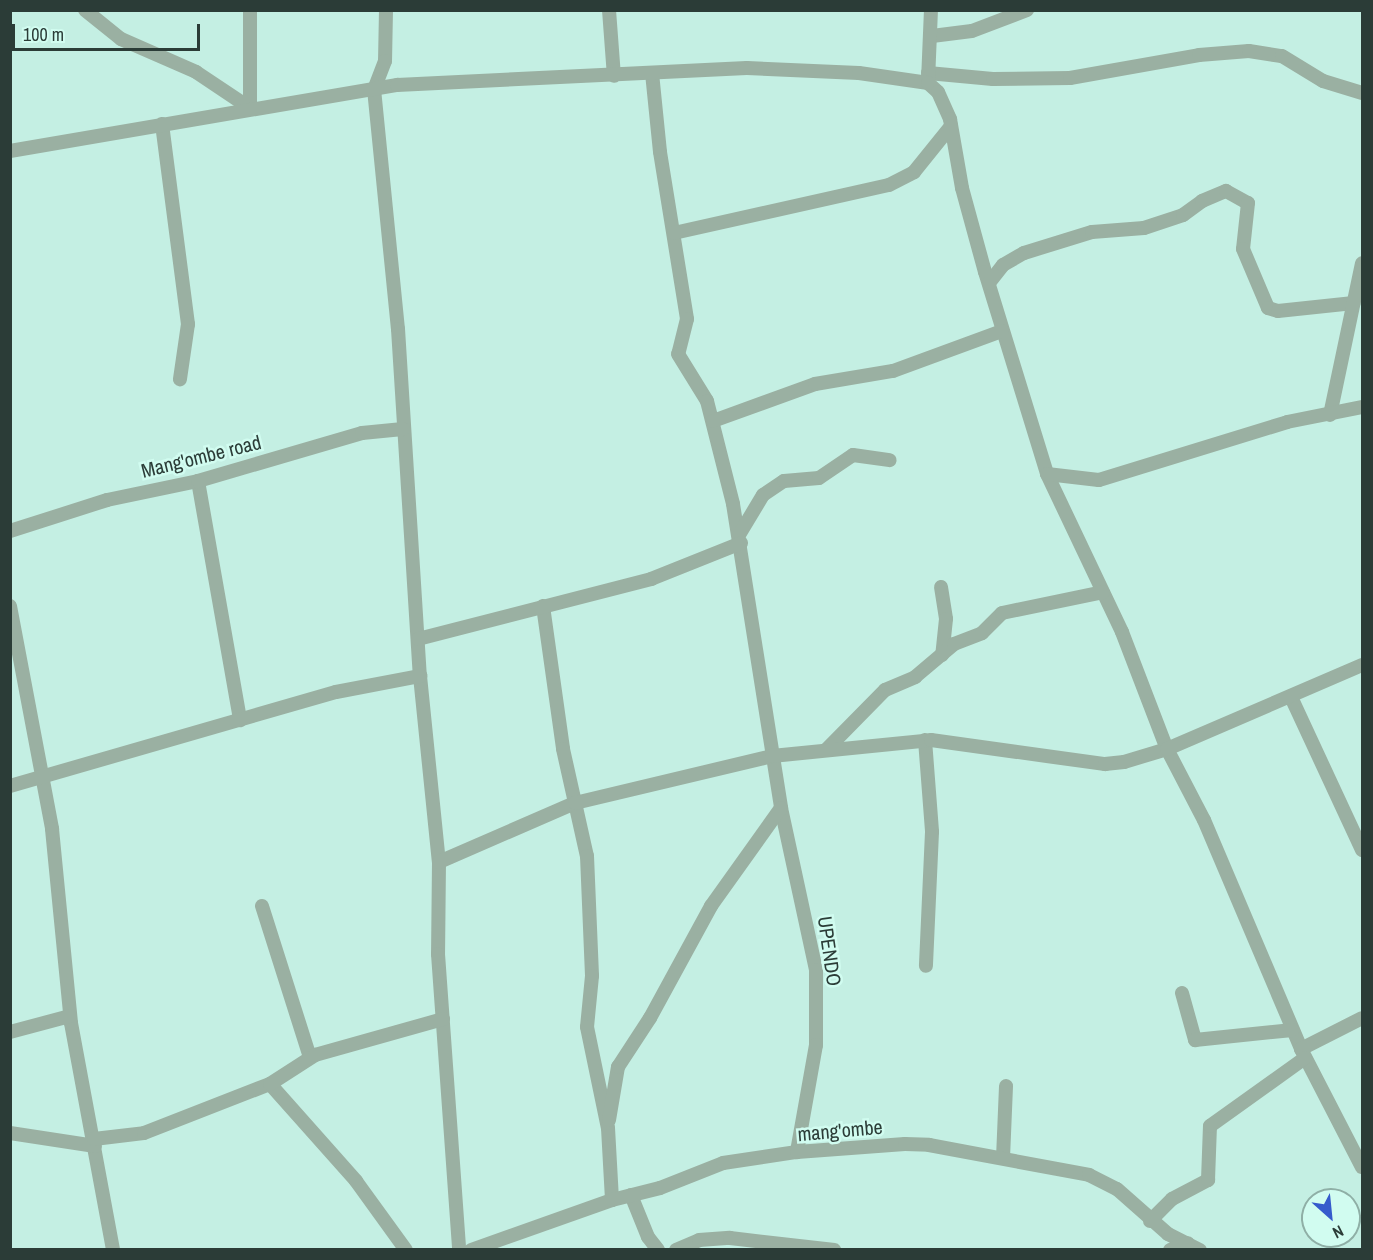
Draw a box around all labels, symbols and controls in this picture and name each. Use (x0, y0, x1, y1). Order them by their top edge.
scale bar (15, 12, 202, 50)
text: 100 m (23, 22, 64, 47)
street label: Mang'ombe road (139, 430, 263, 482)
street label: UPENDO (813, 915, 847, 987)
street label: mang'ombe (797, 1114, 883, 1146)
north arrow (1301, 1188, 1361, 1248)
text: N (1329, 1220, 1347, 1244)

